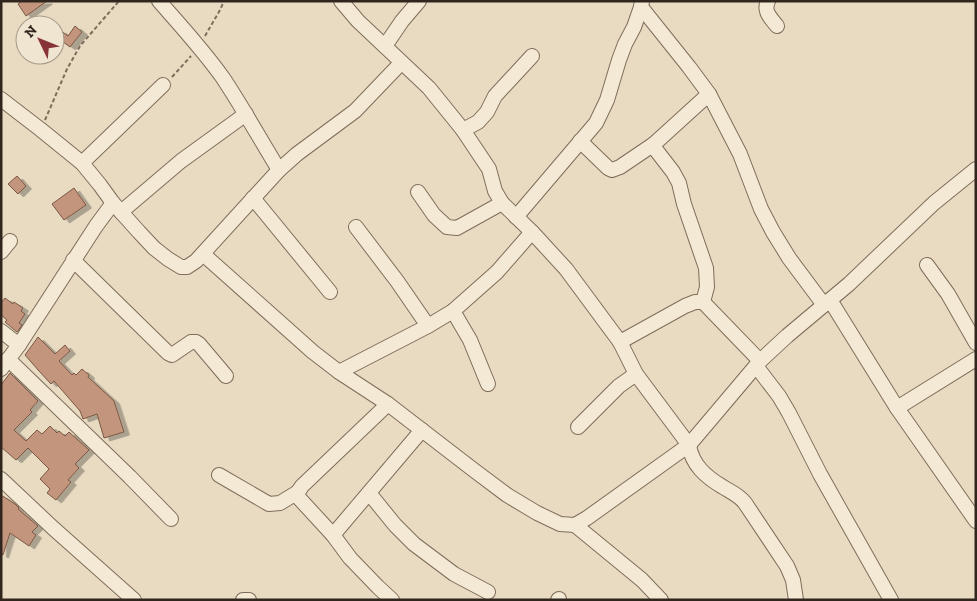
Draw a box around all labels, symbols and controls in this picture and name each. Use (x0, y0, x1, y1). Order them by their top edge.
north arrow (15, 15, 65, 65)
text: N (21, 22, 41, 41)

